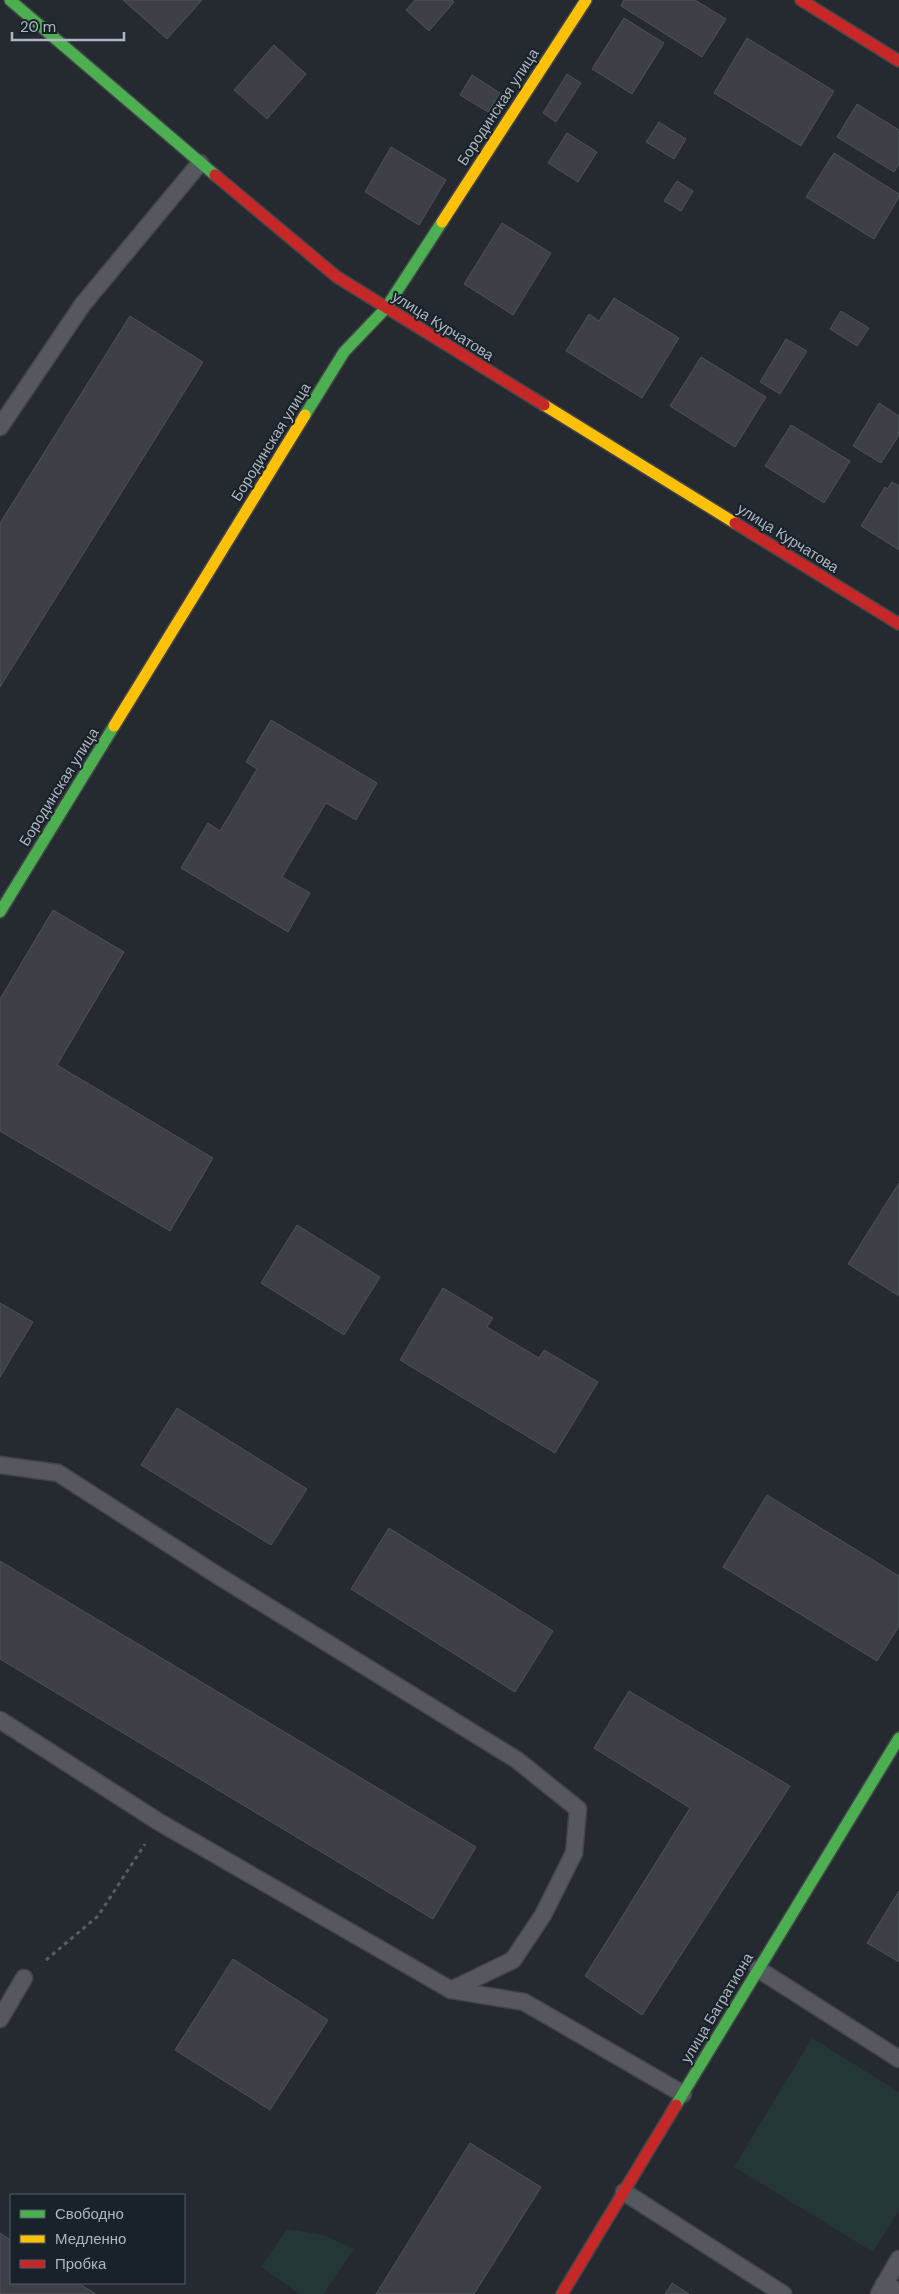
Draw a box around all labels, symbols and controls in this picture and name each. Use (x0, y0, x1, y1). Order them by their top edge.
scale bar (12, 10, 125, 42)
text: 20 m (20, 17, 56, 37)
street label: Бородинская улица (453, 44, 544, 169)
street label: улица Курчатова (388, 287, 498, 366)
street label: Бородинская улица (226, 378, 316, 505)
street label: улица Курчатова (733, 499, 843, 578)
street label: Бородинская улица (14, 723, 104, 850)
street label: улица Багратиона (676, 1949, 758, 2067)
legend (10, 2194, 185, 2284)
text: Свободно (55, 2204, 124, 2224)
text: Медленно (55, 2229, 126, 2249)
text: Пробка (55, 2254, 107, 2274)

